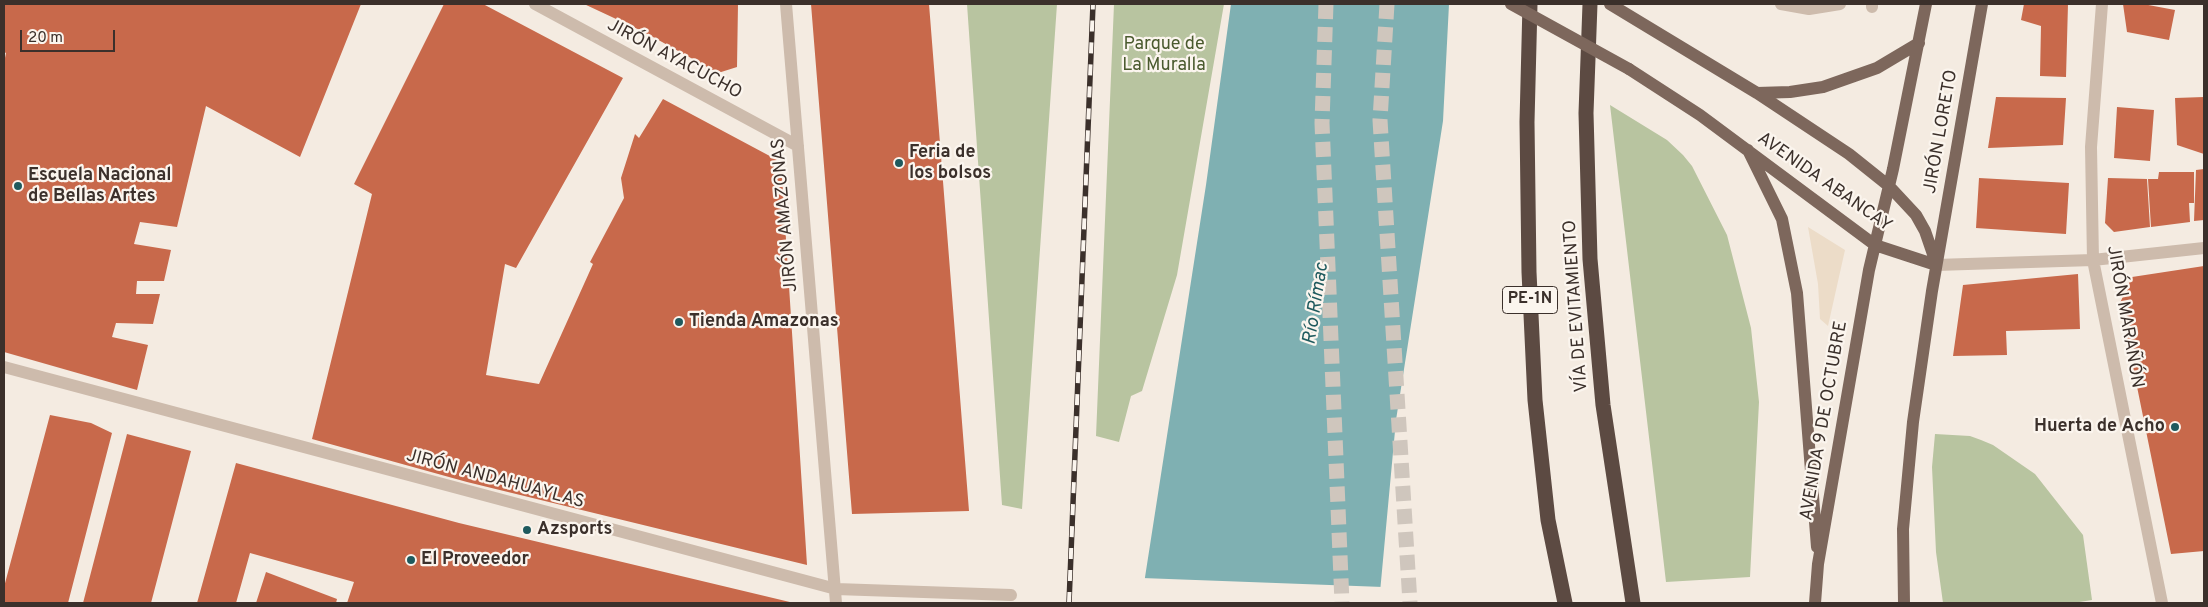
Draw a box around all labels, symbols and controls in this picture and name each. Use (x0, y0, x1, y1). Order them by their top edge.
street label: JIRÓN AYACUCHO (603, 15, 745, 105)
scale bar (22, 20, 118, 52)
text: 20 m (28, 29, 63, 48)
park label: Parque de La Muralla (1122, 34, 1206, 76)
street label: JIRÓN LORETO (1920, 68, 1964, 196)
street label: AVENIDA ABANCAY (1753, 128, 1895, 238)
street label: JIRÓN AMAZONAS (769, 137, 803, 293)
place label: Feria de los bolsos (909, 142, 991, 184)
marker: Feria de los bolsos (893, 157, 905, 169)
place label: Escuela Nacional de Bellas Artes (28, 165, 171, 208)
marker: Escuela Nacional de Bellas Artes (12, 180, 24, 192)
street label: VÍA DE EVITAMIENTO (1560, 219, 1594, 393)
street label: JIRÓN MARAÑÓN (2101, 244, 2147, 390)
water label: Río Rímac (1299, 262, 1335, 346)
road number: PE-1N (1502, 286, 1558, 314)
place label: Tienda Amazonas (689, 311, 839, 333)
marker: Tienda Amazonas (673, 316, 685, 328)
street label: AVENIDA 9 DE OCTUBRE (1797, 319, 1853, 523)
place label: Huerta de Acho (2034, 416, 2165, 438)
marker: Huerta de Acho (2169, 421, 2181, 433)
street label: JIRÓN ANDAHUAYLAS (404, 446, 586, 514)
place label: Azsports (537, 519, 612, 541)
marker: Azsports (521, 524, 533, 536)
place label: El Proveedor (421, 549, 529, 571)
marker: El Proveedor (405, 554, 417, 566)

